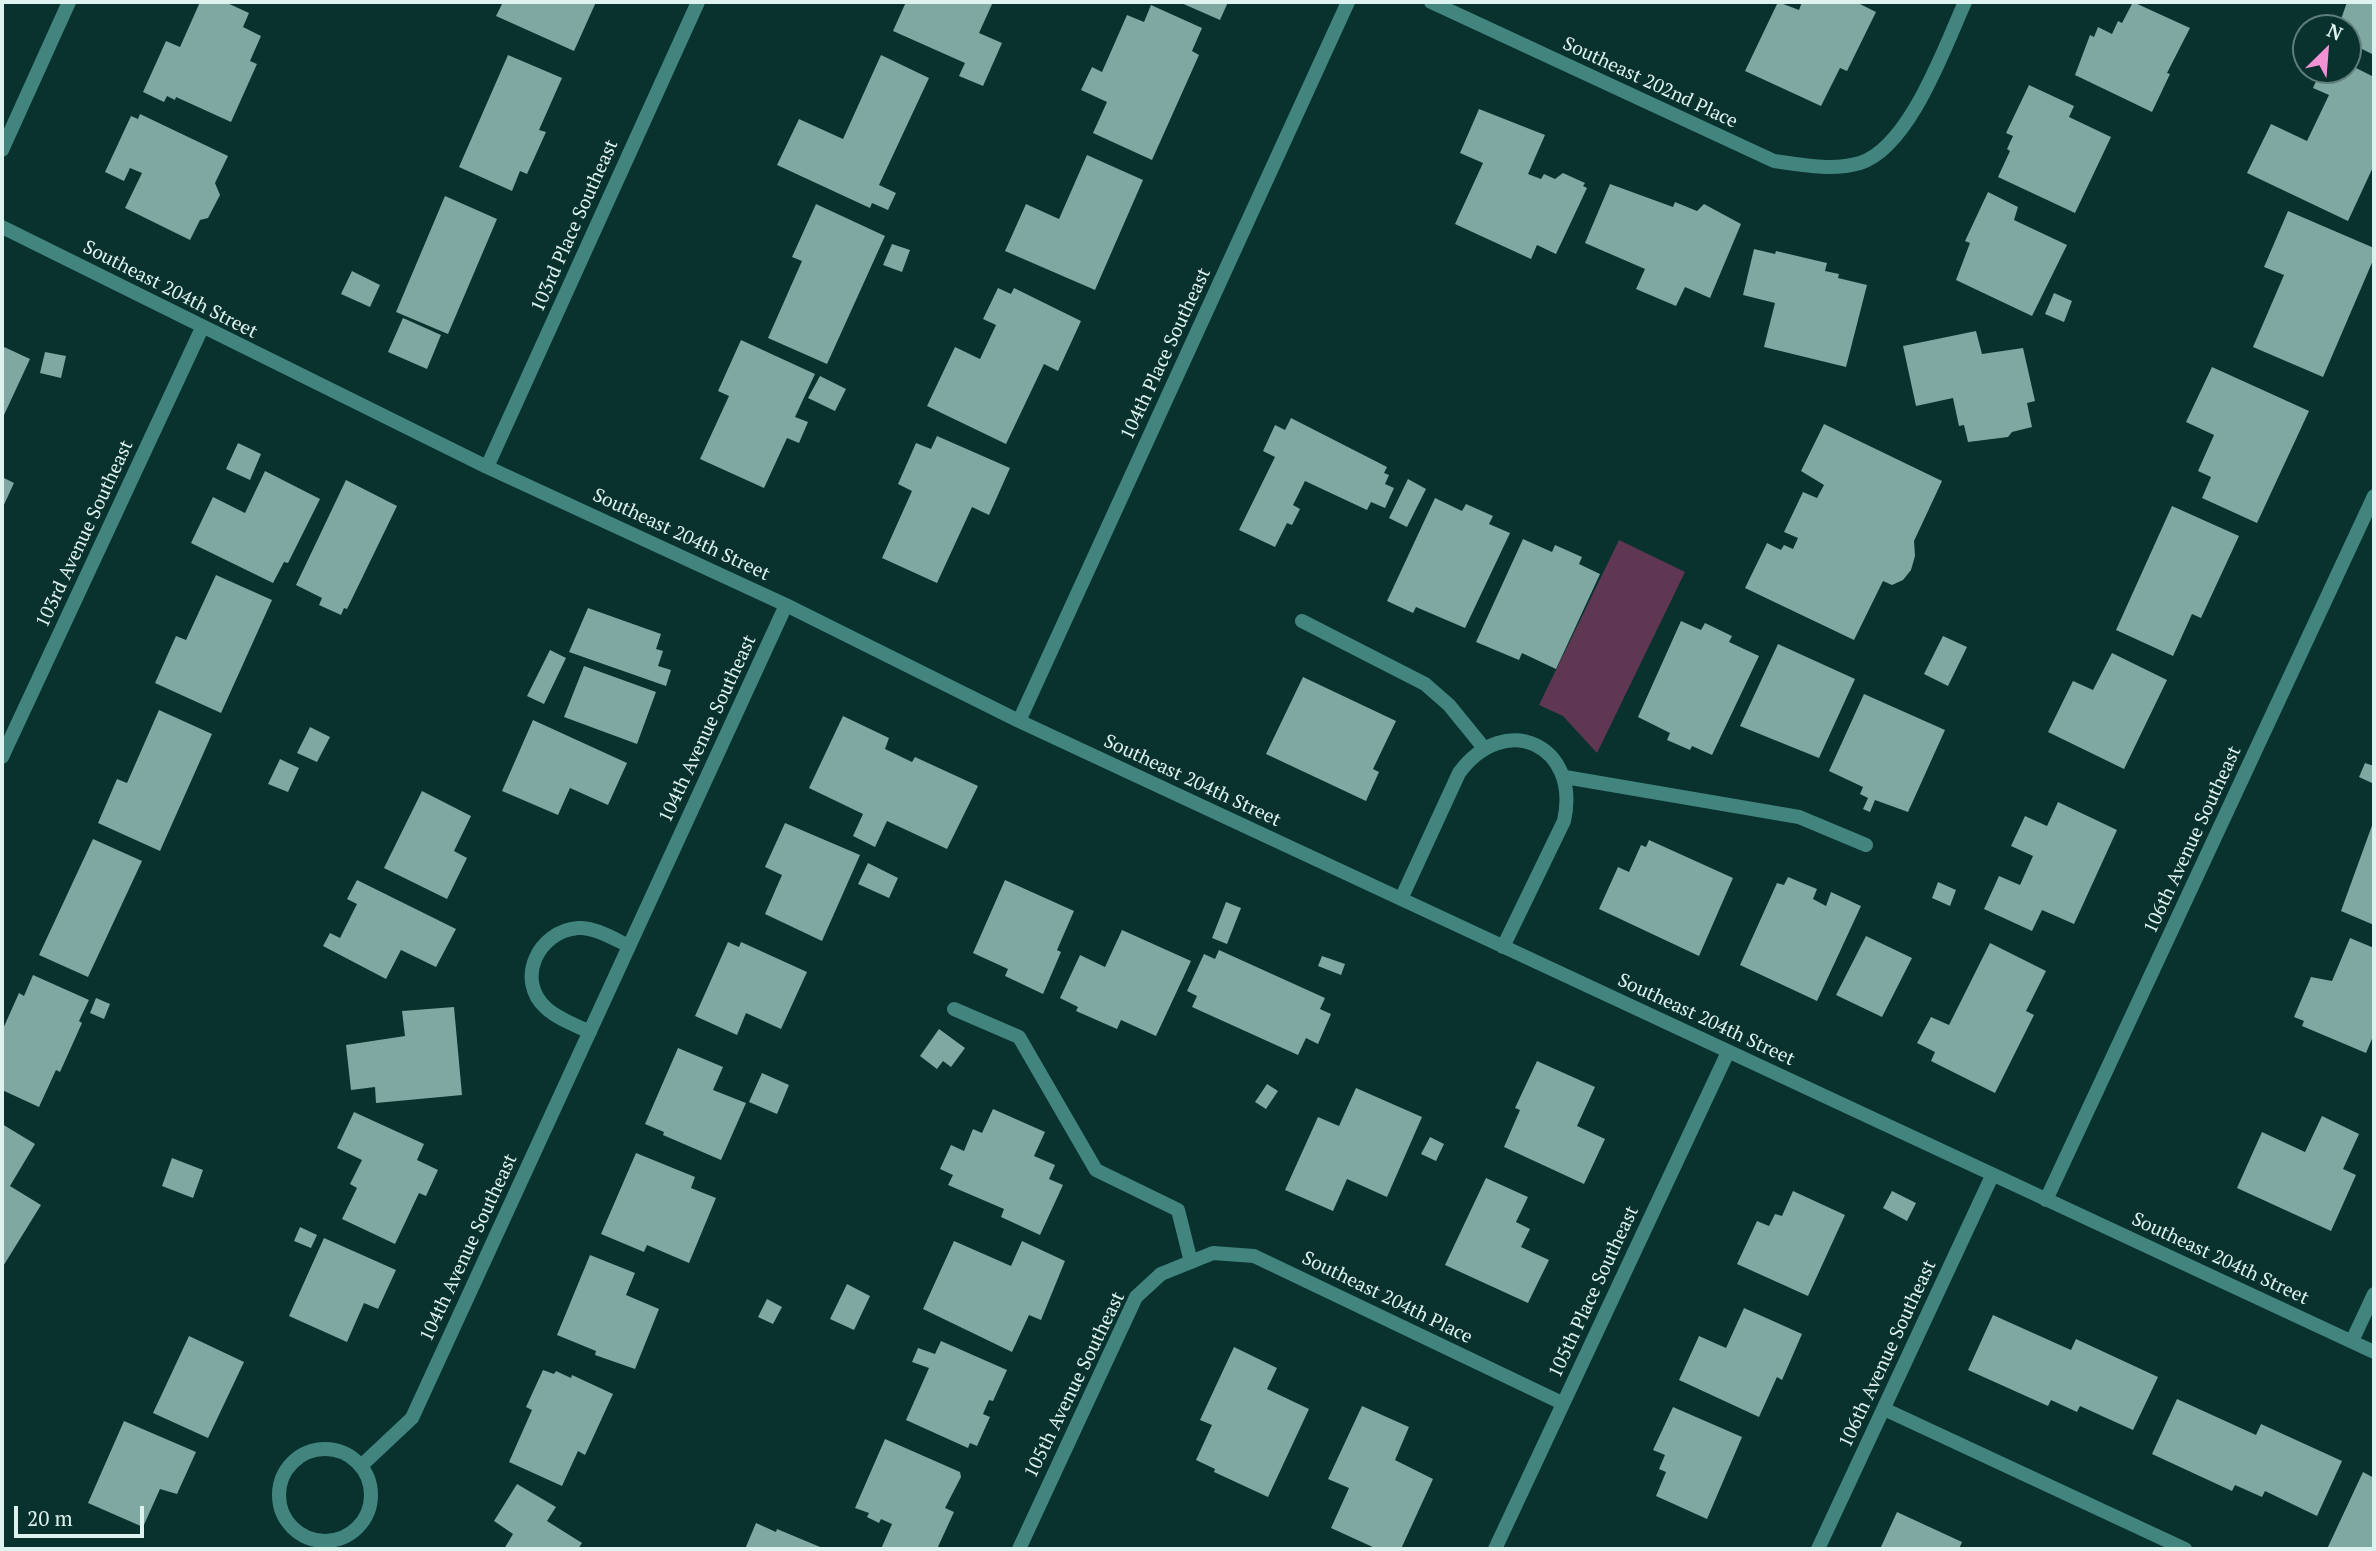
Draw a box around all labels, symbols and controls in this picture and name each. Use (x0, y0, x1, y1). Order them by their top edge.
north arrow (2292, 14, 2362, 84)
text: N (2323, 17, 2347, 46)
street label: Southeast 202nd Place (1559, 32, 1741, 134)
street label: 103rd Place Southeast (527, 136, 623, 316)
street label: Southeast 204th Street (79, 236, 261, 344)
street label: 104th Place Southeast (1116, 265, 1216, 443)
street label: 103rd Avenue Southeast (32, 437, 138, 631)
street label: Southeast 204th Street (589, 484, 773, 586)
street label: 104th Avenue Southeast (655, 632, 761, 826)
street label: Southeast 204th Street (1100, 730, 1284, 832)
street label: 106th Avenue Southeast (2140, 743, 2246, 937)
street label: Southeast 204th Street (1614, 969, 1798, 1071)
street label: 104th Avenue Southeast (416, 1151, 522, 1345)
street label: 105th Place Southeast (1544, 1203, 1644, 1381)
street label: Southeast 204th Street (2128, 1208, 2312, 1310)
street label: Southeast 204th Place (1298, 1247, 1476, 1349)
street label: 106th Avenue Southeast (1835, 1257, 1941, 1451)
street label: 105th Avenue Southeast (1020, 1288, 1130, 1482)
scale bar (18, 1492, 147, 1536)
text: 20 m (27, 1504, 73, 1532)

